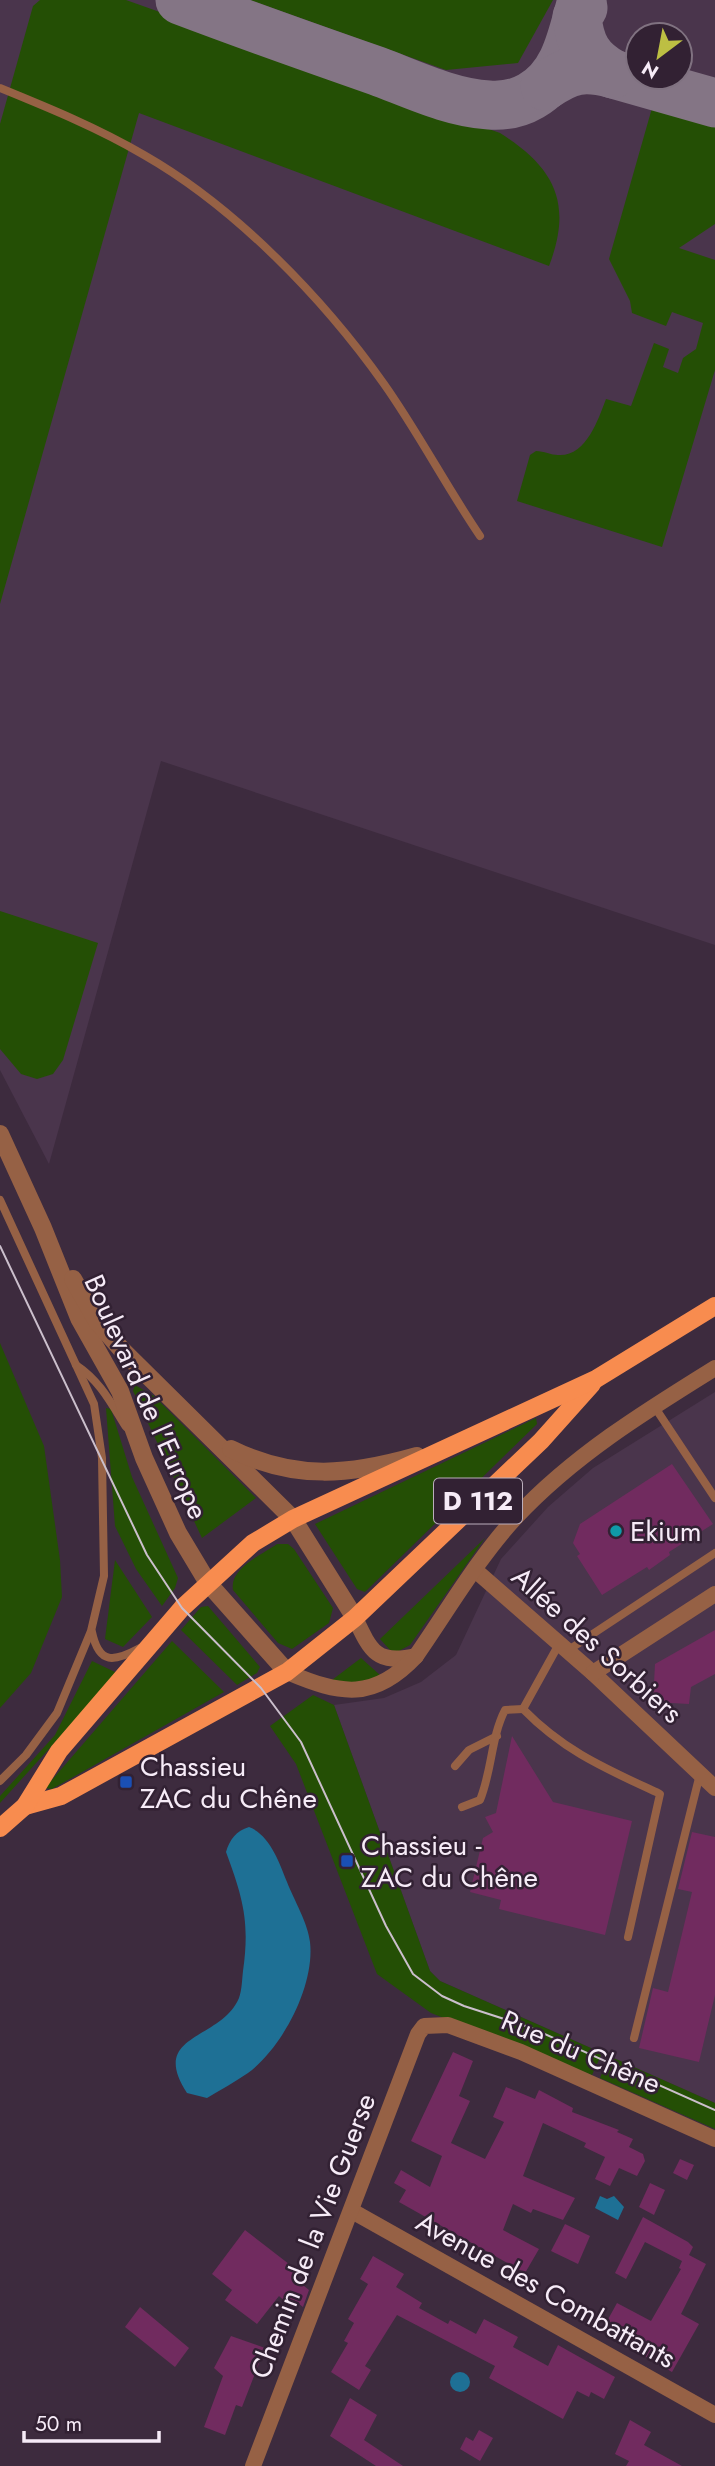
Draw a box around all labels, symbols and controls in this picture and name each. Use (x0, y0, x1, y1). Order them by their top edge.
north arrow (624, 21, 694, 91)
text: N (637, 55, 664, 85)
street label: Boulevard de l'Europe (74, 1268, 218, 1526)
road number: D 112 (434, 1478, 522, 1524)
place label: Ekium (630, 1511, 702, 1552)
marker: Ekium (608, 1523, 624, 1539)
street label: Allée des Sorbiers (502, 1557, 692, 1733)
place label: Chassieu ZAC du Chêne (140, 1746, 317, 1819)
marker: Chassieu ZAC du Chêne (118, 1774, 134, 1790)
place label: Chassieu - ZAC du Chêne (361, 1825, 538, 1898)
marker: Chassieu - ZAC du Chêne (339, 1853, 355, 1869)
street label: Rue du Chêne (495, 2000, 667, 2104)
street label: Chemin de la Vie Guerse (240, 2088, 386, 2384)
street label: Avenue des Combattants (409, 2202, 683, 2378)
scale bar (24, 2400, 159, 2444)
text: 50 m (35, 2409, 82, 2439)

